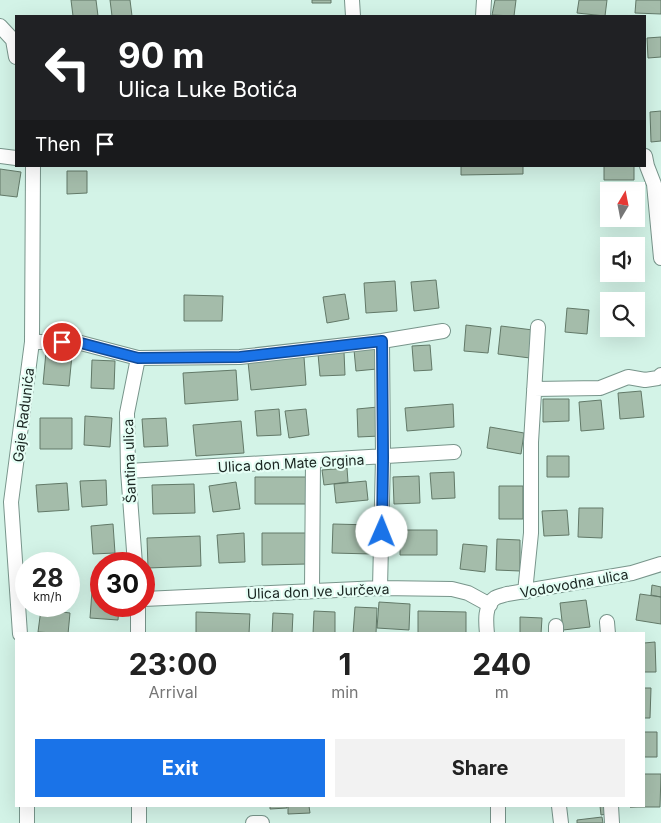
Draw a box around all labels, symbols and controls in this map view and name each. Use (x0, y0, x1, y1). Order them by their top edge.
text: 90 m (118, 34, 205, 76)
icon: left (35, 35, 100, 100)
text: Ulica Luke Botića (118, 76, 298, 102)
icon: arrive (91, 130, 119, 158)
text: Then (35, 133, 81, 156)
north arrow (600, 182, 645, 228)
map controls (600, 182, 645, 337)
button: sound (600, 237, 645, 282)
button: search (600, 292, 645, 337)
pin (41, 321, 83, 363)
icon: arrive (48, 328, 76, 356)
street label: Gaje Radunića (9, 367, 37, 463)
street label: Šantina ulica (119, 419, 139, 503)
street label: Ulica don Mate Grgina (217, 451, 365, 475)
position arrow (355, 505, 407, 557)
speed limit sign: 30 (90, 552, 155, 617)
text: 28 (31, 563, 64, 593)
street label: Vodovodna ulica (518, 565, 630, 601)
street label: Ulica don Ive Jurčeva (246, 580, 390, 602)
text: km/h (33, 589, 62, 604)
text: 23:00 (129, 646, 217, 682)
text: 1 (338, 646, 351, 682)
text: 240 (472, 646, 531, 682)
text: Arrival (148, 682, 198, 702)
text: min (331, 682, 359, 702)
text: m (495, 682, 509, 702)
button: Exit (35, 739, 325, 797)
button: Share (335, 739, 625, 797)

